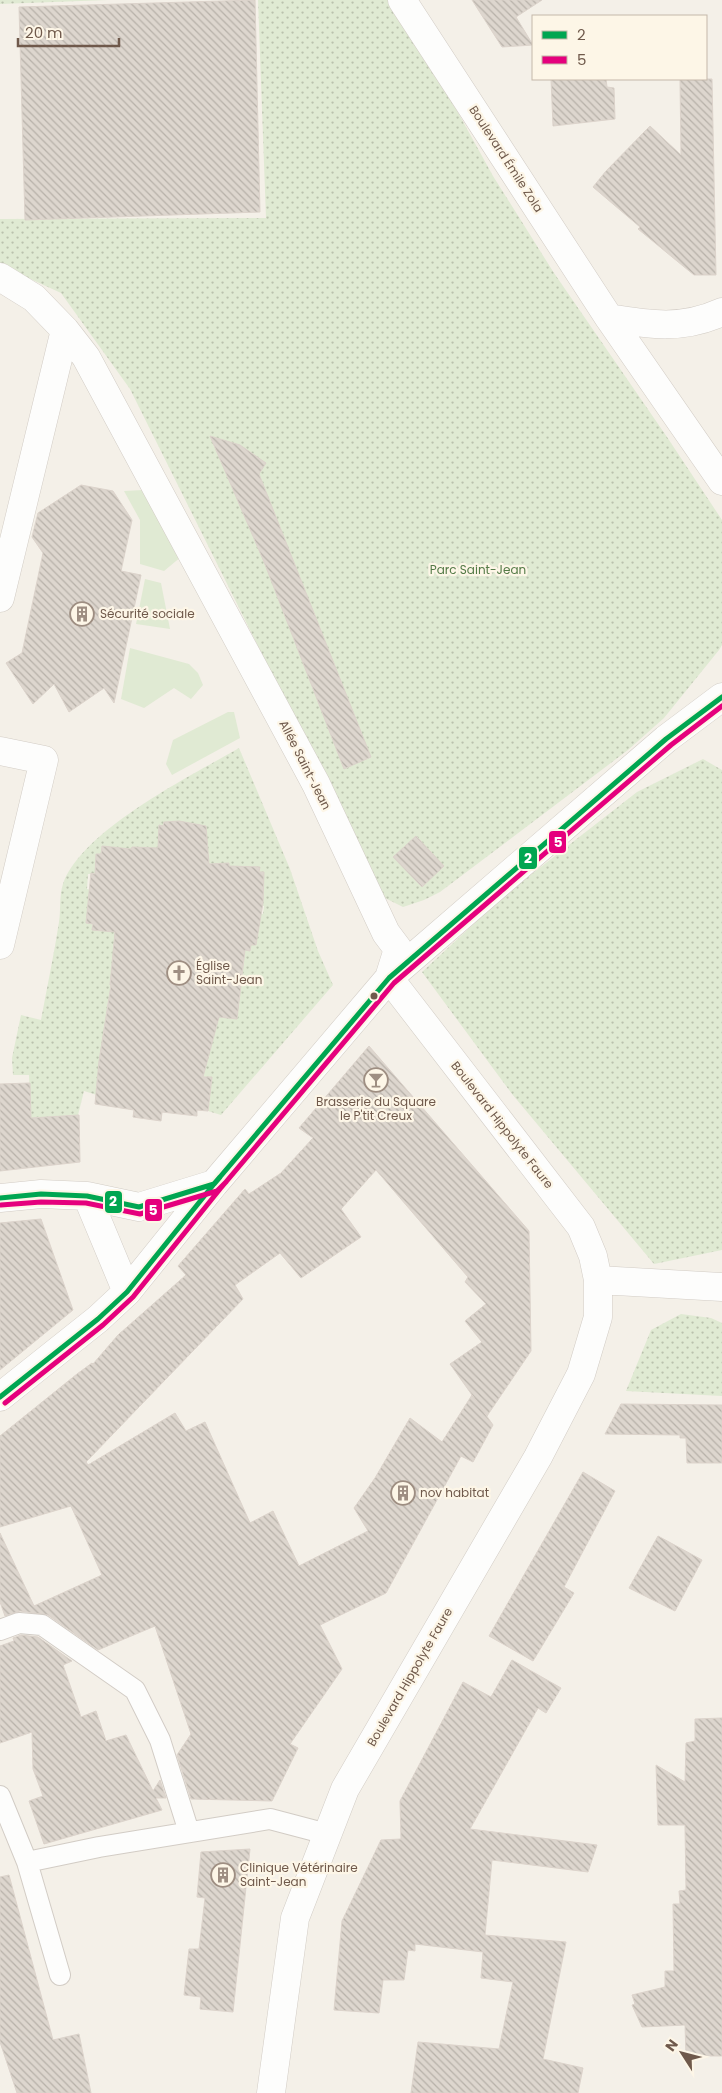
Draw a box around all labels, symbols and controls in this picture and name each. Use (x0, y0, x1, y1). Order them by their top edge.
scale bar (18, 15, 119, 47)
legend (532, 15, 707, 80)
text: 20 m (25, 22, 63, 43)
text: 2 (577, 24, 586, 45)
text: 5 (577, 49, 586, 70)
street label: Boulevard Émile Zola (466, 102, 547, 215)
park label: Parc Saint-Jean (430, 561, 526, 578)
building icon: Sécurité sociale (69, 601, 95, 627)
place label: Sécurité sociale (100, 605, 195, 622)
street label: Allée Saint-Jean (276, 717, 335, 812)
line badge: 5 (548, 830, 567, 854)
text: 5 (553, 832, 563, 852)
line badge: 2 (518, 846, 538, 870)
text: 2 (524, 848, 532, 868)
place label: Église Saint-Jean (196, 957, 262, 988)
church icon: Église Saint-Jean (166, 960, 192, 986)
unlabelled marker (369, 991, 379, 1001)
street label: Boulevard Hippolyte Faure (447, 1057, 558, 1192)
bar icon: Brasserie du Square le P'tit Creux (363, 1067, 389, 1093)
place label: Brasserie du Square le P'tit Creux (316, 1093, 436, 1124)
line badge: 2 (104, 1190, 123, 1214)
text: 2 (109, 1191, 117, 1211)
line badge: 5 (144, 1198, 163, 1222)
text: 5 (148, 1200, 158, 1220)
building icon: nov habitat (390, 1480, 416, 1506)
place label: nov habitat (420, 1484, 489, 1501)
street label: Boulevard Hippolyte Faure (363, 1604, 456, 1749)
place label: Clinique Vétérinaire Saint-Jean (240, 1859, 358, 1890)
building icon: Clinique Vétérinaire Saint-Jean (210, 1862, 236, 1888)
north arrow (657, 2028, 707, 2078)
text: N (660, 2035, 683, 2055)

